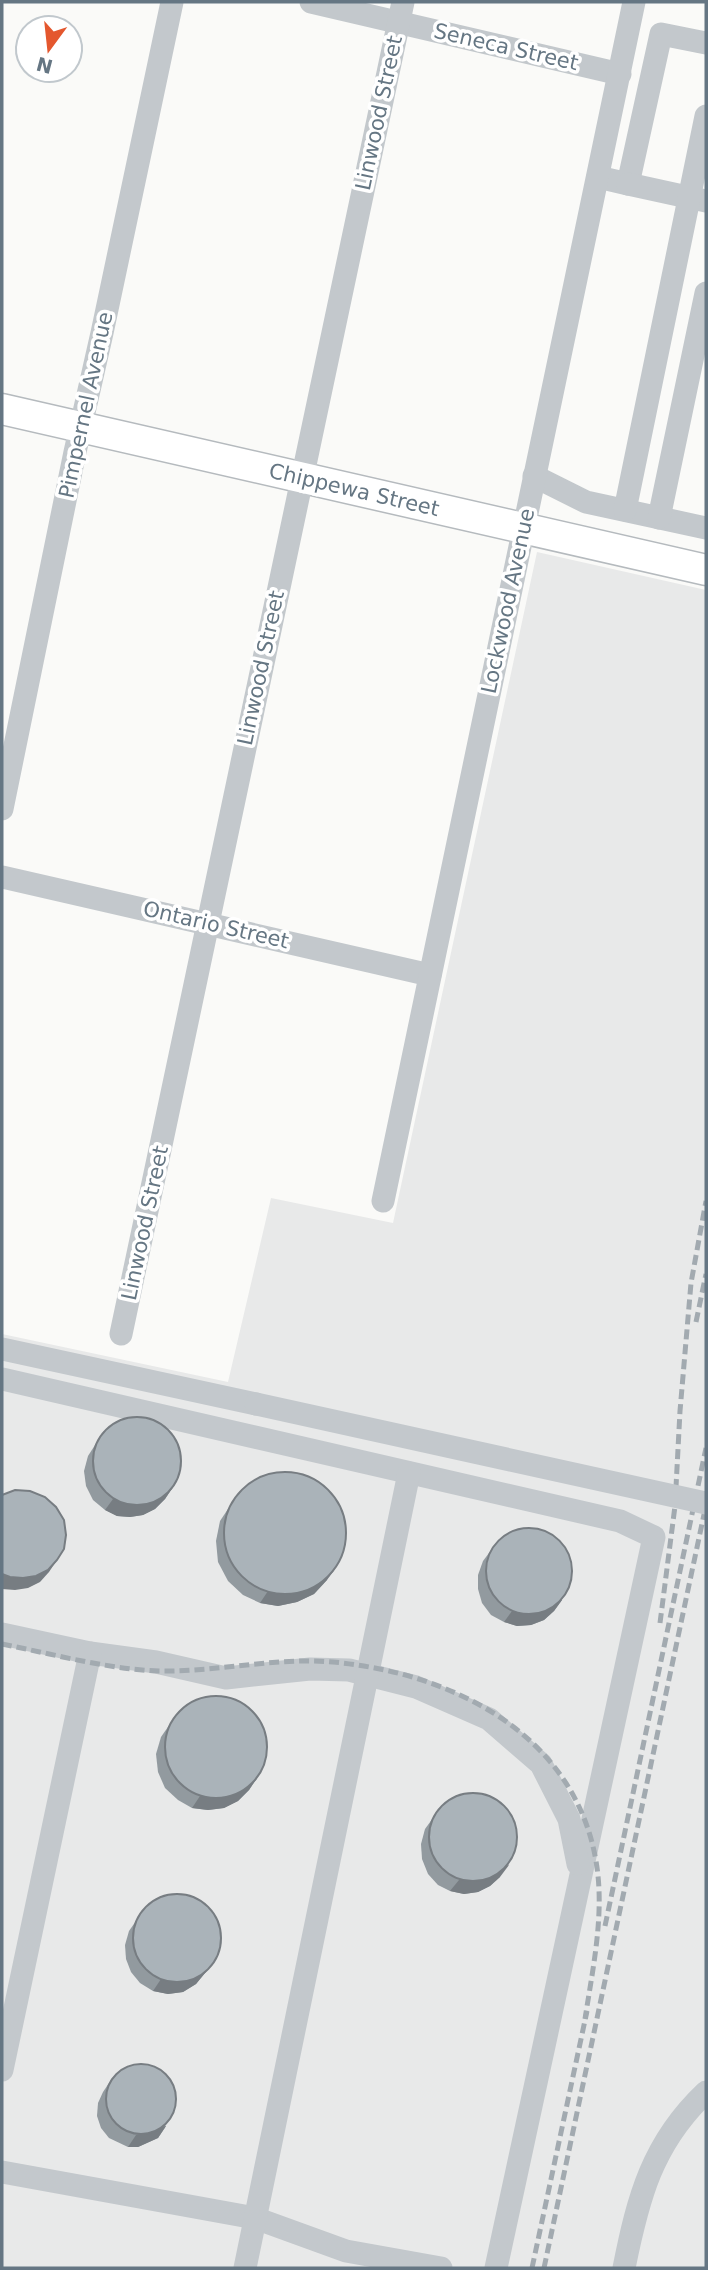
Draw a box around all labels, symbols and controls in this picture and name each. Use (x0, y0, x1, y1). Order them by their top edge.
north arrow (14, 14, 84, 84)
street label: Seneca Street (431, 19, 581, 75)
street label: Linwood Street (351, 33, 407, 193)
text: N (34, 53, 55, 78)
street label: Pimpernel Avenue (55, 310, 117, 500)
street label: Chippewa Street (267, 459, 441, 521)
street label: Lockwood Avenue (477, 506, 539, 696)
street label: Linwood Street (233, 588, 289, 748)
street label: Ontario Street (141, 897, 291, 953)
street label: Linwood Street (117, 1143, 173, 1303)

